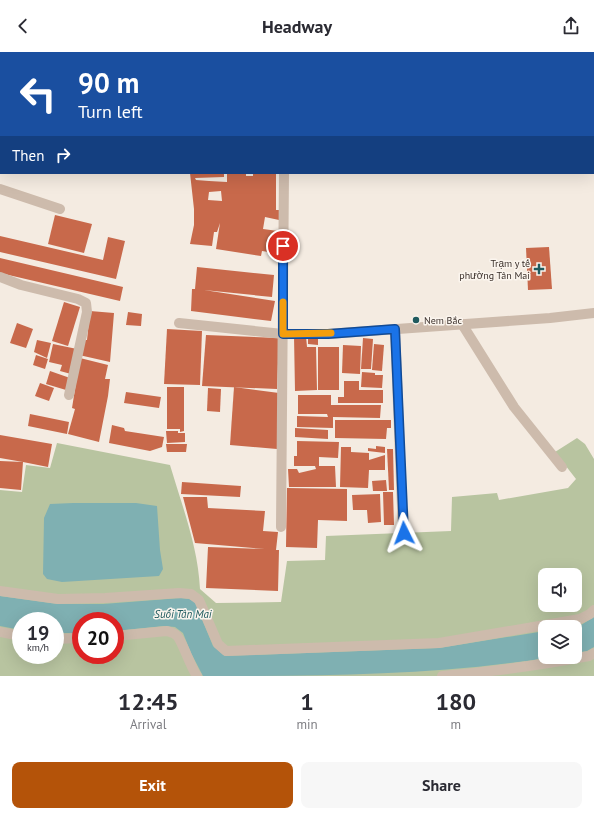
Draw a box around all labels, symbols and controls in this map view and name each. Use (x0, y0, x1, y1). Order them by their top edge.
icon: back (12, 15, 34, 37)
text: Headway (262, 15, 332, 38)
icon: share (560, 15, 582, 37)
text: 90 m (78, 64, 139, 101)
icon: left (12, 68, 64, 120)
text: Turn left (78, 100, 143, 123)
icon: right (52, 144, 74, 166)
text: Then (12, 146, 44, 165)
pin (266, 229, 300, 263)
icon: arrive (272, 235, 294, 257)
place label: Trạm y tế phường Tân Mai (459, 257, 530, 282)
marker: Trạm y tế phường Tân Mai (533, 263, 545, 275)
place label: Nem Bắc (424, 314, 462, 327)
marker: Nem Bắc (411, 315, 421, 325)
position arrow (383, 512, 425, 554)
map controls (538, 568, 582, 664)
button: sound (538, 568, 582, 612)
water label: Suối Tân Mai (154, 607, 213, 621)
speed limit sign: 20 (72, 612, 124, 664)
text: 19 (27, 620, 49, 646)
button: layers (538, 620, 582, 664)
text: km/h (27, 641, 49, 654)
text: 12:45 (118, 686, 179, 717)
text: 1 (300, 686, 314, 717)
text: 180 (435, 686, 476, 717)
text: Arrival (130, 716, 166, 733)
text: min (296, 716, 318, 733)
text: m (451, 716, 461, 733)
button: Exit (12, 762, 293, 808)
button: Share (301, 762, 582, 808)

